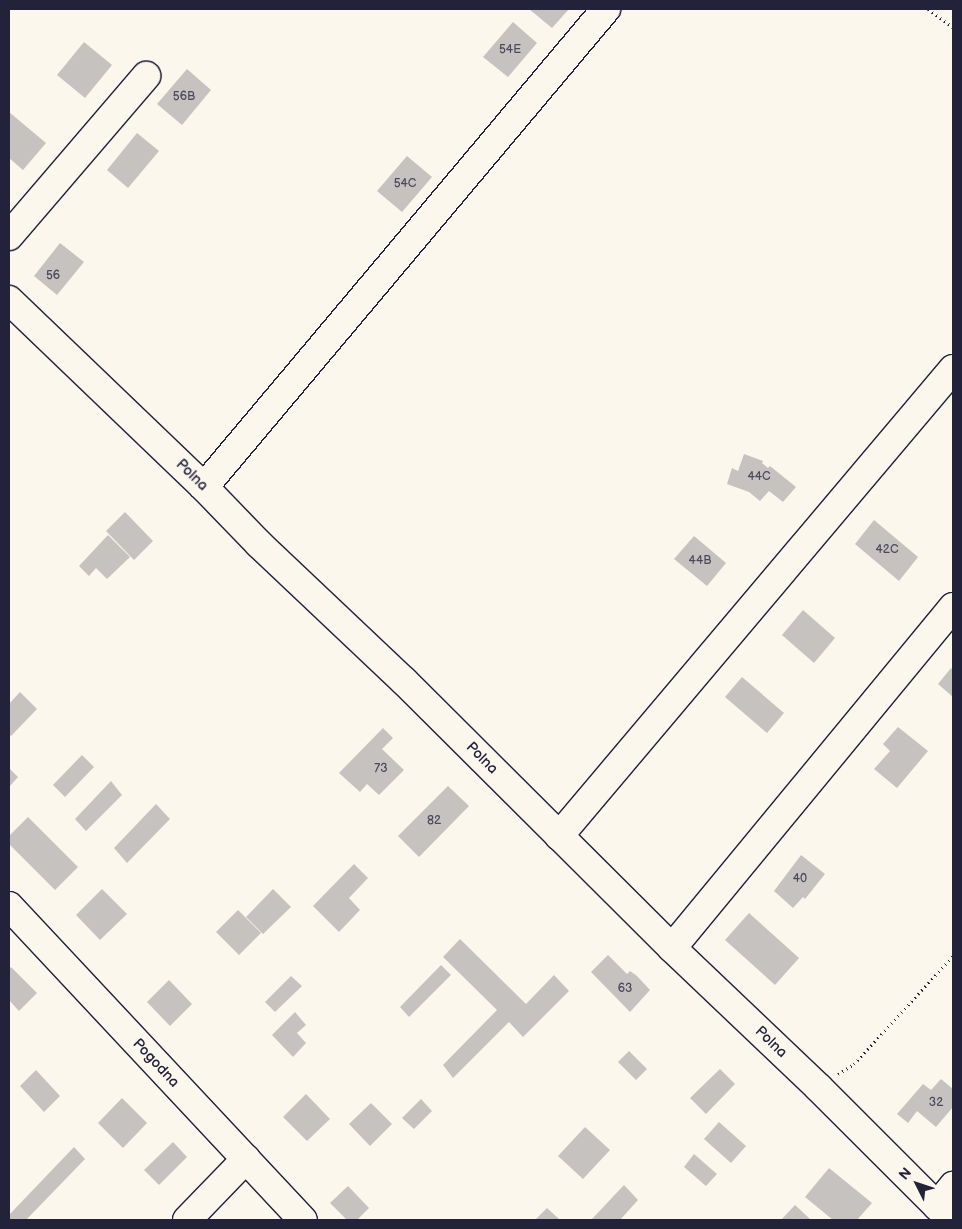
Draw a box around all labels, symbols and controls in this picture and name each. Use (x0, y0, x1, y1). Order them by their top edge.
house number: 54E (499, 43, 521, 57)
house number: 56B (173, 90, 195, 104)
house number: 54C (394, 177, 416, 191)
house number: 56 (46, 269, 60, 283)
street label: Polna (172, 455, 212, 495)
house number: 44C (747, 470, 771, 484)
house number: 42C (876, 543, 898, 557)
house number: 44B (689, 554, 711, 568)
street label: Polna (462, 738, 502, 778)
house number: 73 (374, 762, 388, 776)
house number: 82 (427, 814, 441, 828)
house number: 40 (793, 872, 807, 886)
house number: 63 (618, 982, 632, 996)
street label: Polna (751, 1022, 791, 1062)
street label: Pogodna (129, 1035, 183, 1091)
house number: 32 (929, 1096, 943, 1110)
north arrow (892, 1159, 942, 1209)
text: N (895, 1164, 915, 1183)

